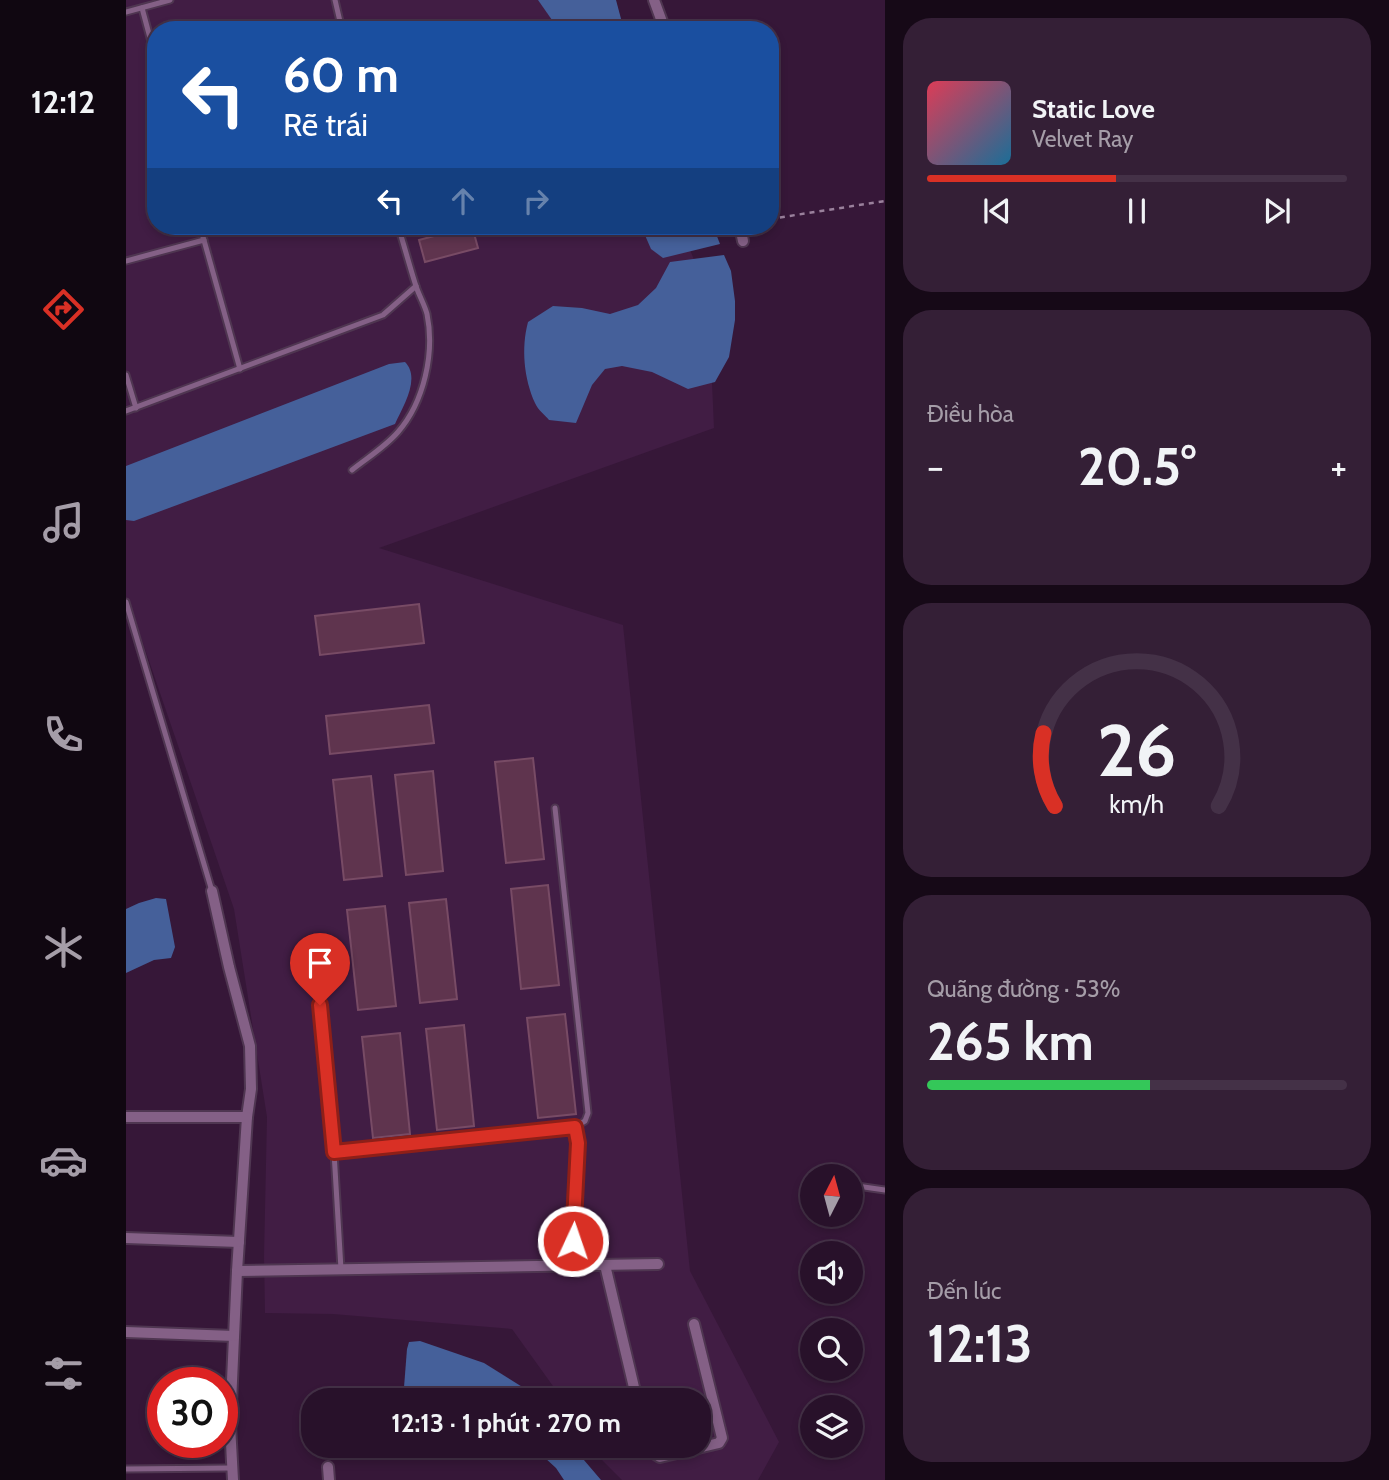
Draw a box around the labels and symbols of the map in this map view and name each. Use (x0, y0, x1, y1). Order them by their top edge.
pin (290, 933, 350, 1005)
north arrow (800, 1164, 863, 1227)
position arrow (536, 1204, 610, 1278)
speed limit sign: 30 (147, 1367, 238, 1458)

